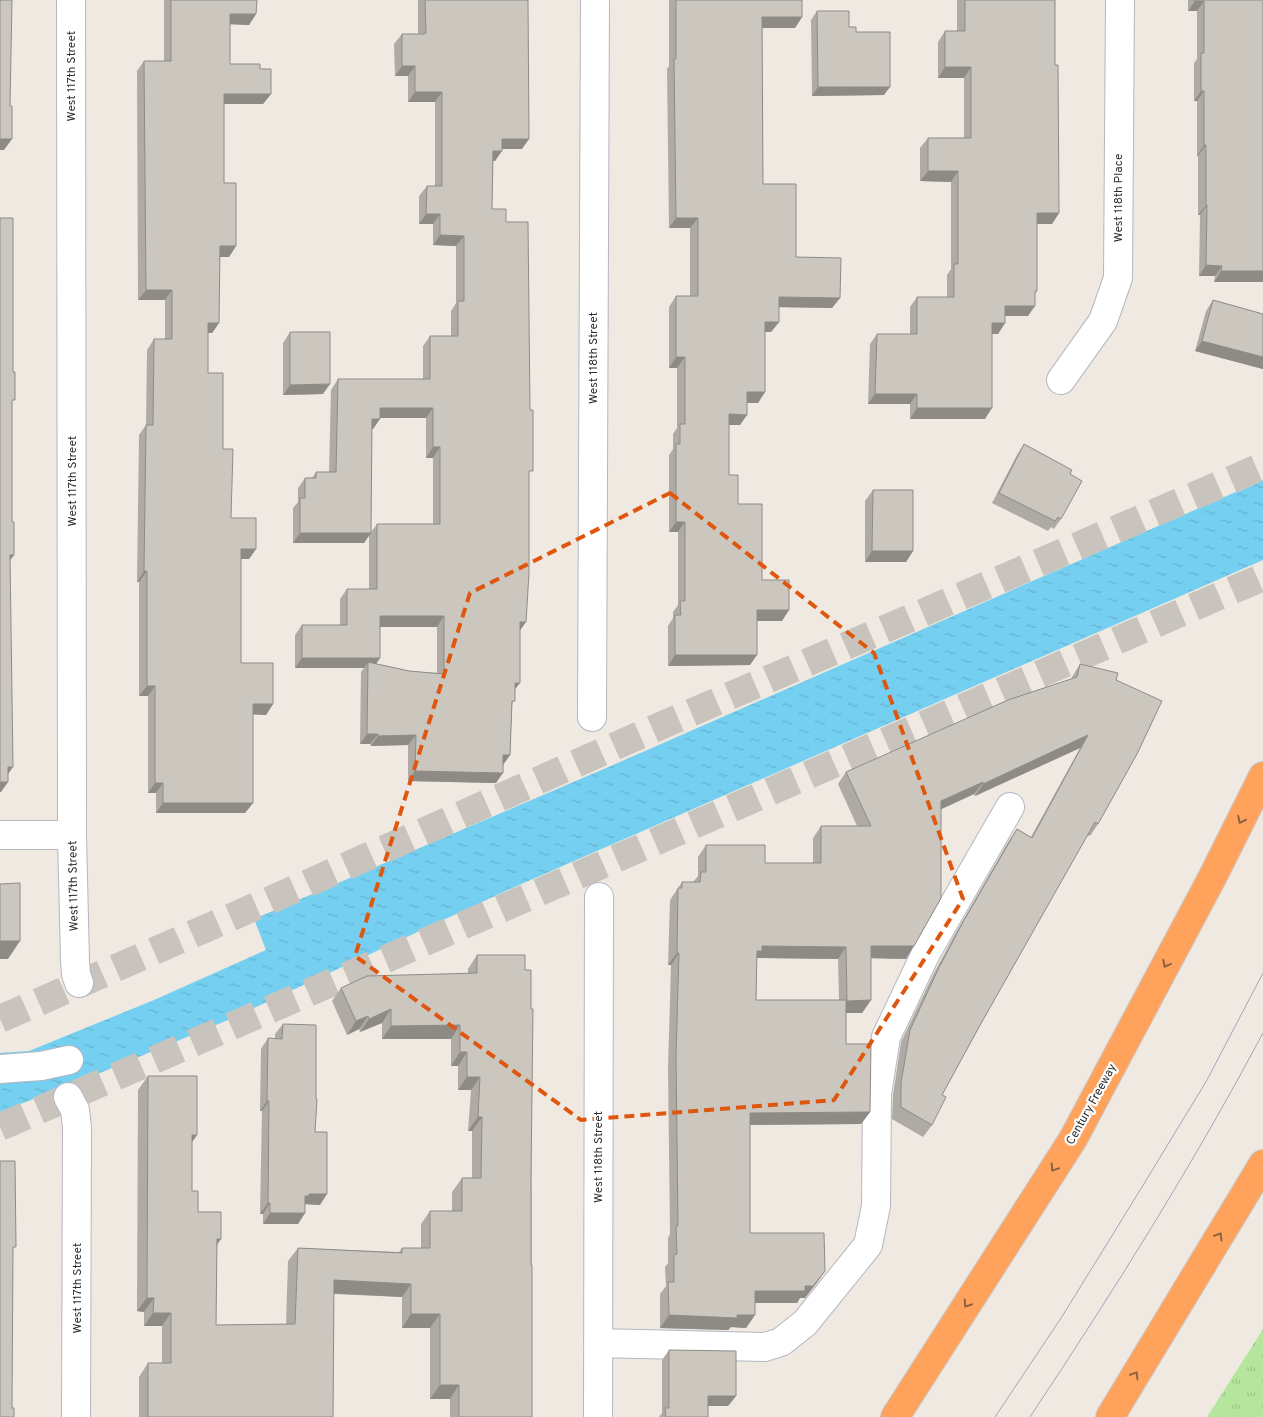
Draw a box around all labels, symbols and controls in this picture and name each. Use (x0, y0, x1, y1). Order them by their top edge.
street label: West 117th Street (64, 31, 80, 121)
street label: West 118th Place (1111, 154, 1127, 242)
street label: West 118th Street (586, 312, 602, 404)
street label: West 117th Street (65, 436, 81, 526)
one-way arrow (1237, 815, 1247, 824)
street label: West 117th Street (65, 840, 83, 931)
one-way arrow (1162, 959, 1172, 968)
street label: Century Freeway (1063, 1061, 1121, 1148)
street label: West 118th Street (591, 1111, 607, 1203)
one-way arrow (1051, 1162, 1061, 1171)
one-way arrow (1213, 1233, 1223, 1242)
street label: West 117th Street (70, 1243, 86, 1333)
one-way arrow (963, 1299, 973, 1308)
one-way arrow (1129, 1372, 1139, 1381)

